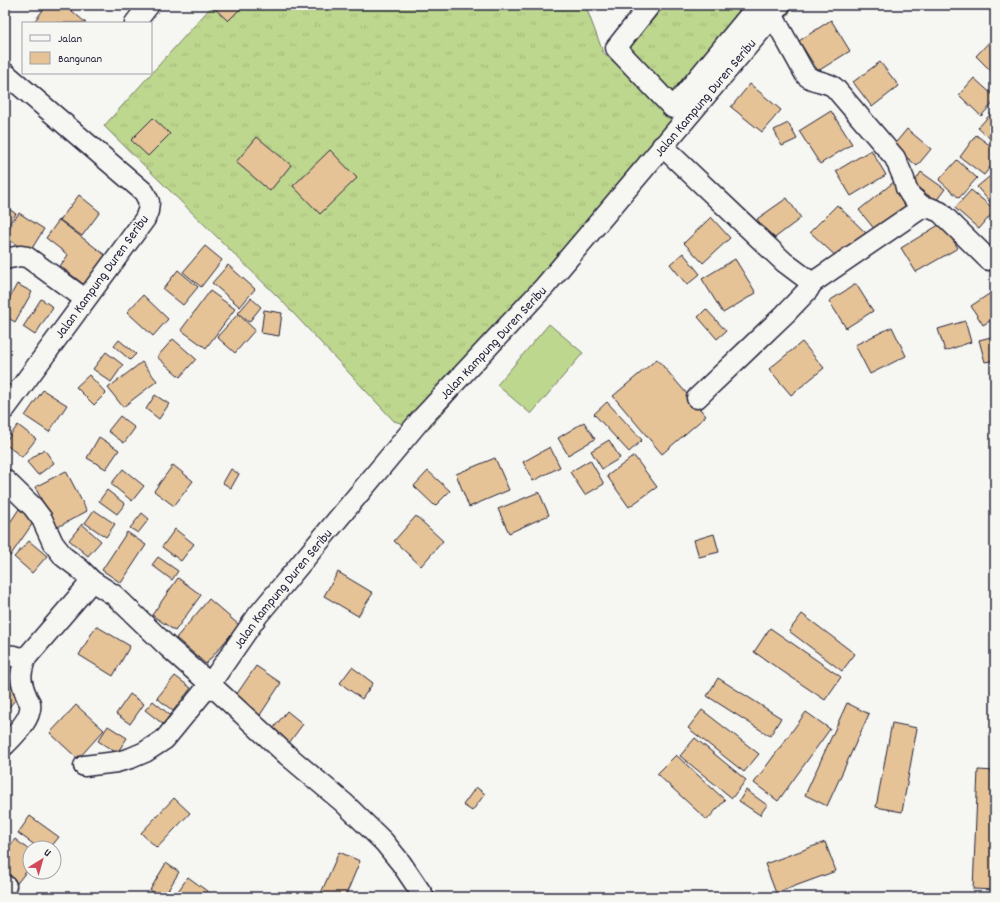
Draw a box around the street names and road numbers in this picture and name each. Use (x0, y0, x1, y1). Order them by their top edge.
street label: Jalan Kampung Duren Seribu (650, 35, 762, 162)
street label: Jalan Kampung Duren Seribu (51, 211, 154, 343)
street label: Jalan Kampung Duren Seribu (436, 282, 552, 405)
street label: Jalan Kampung Duren Seribu (229, 525, 338, 653)

